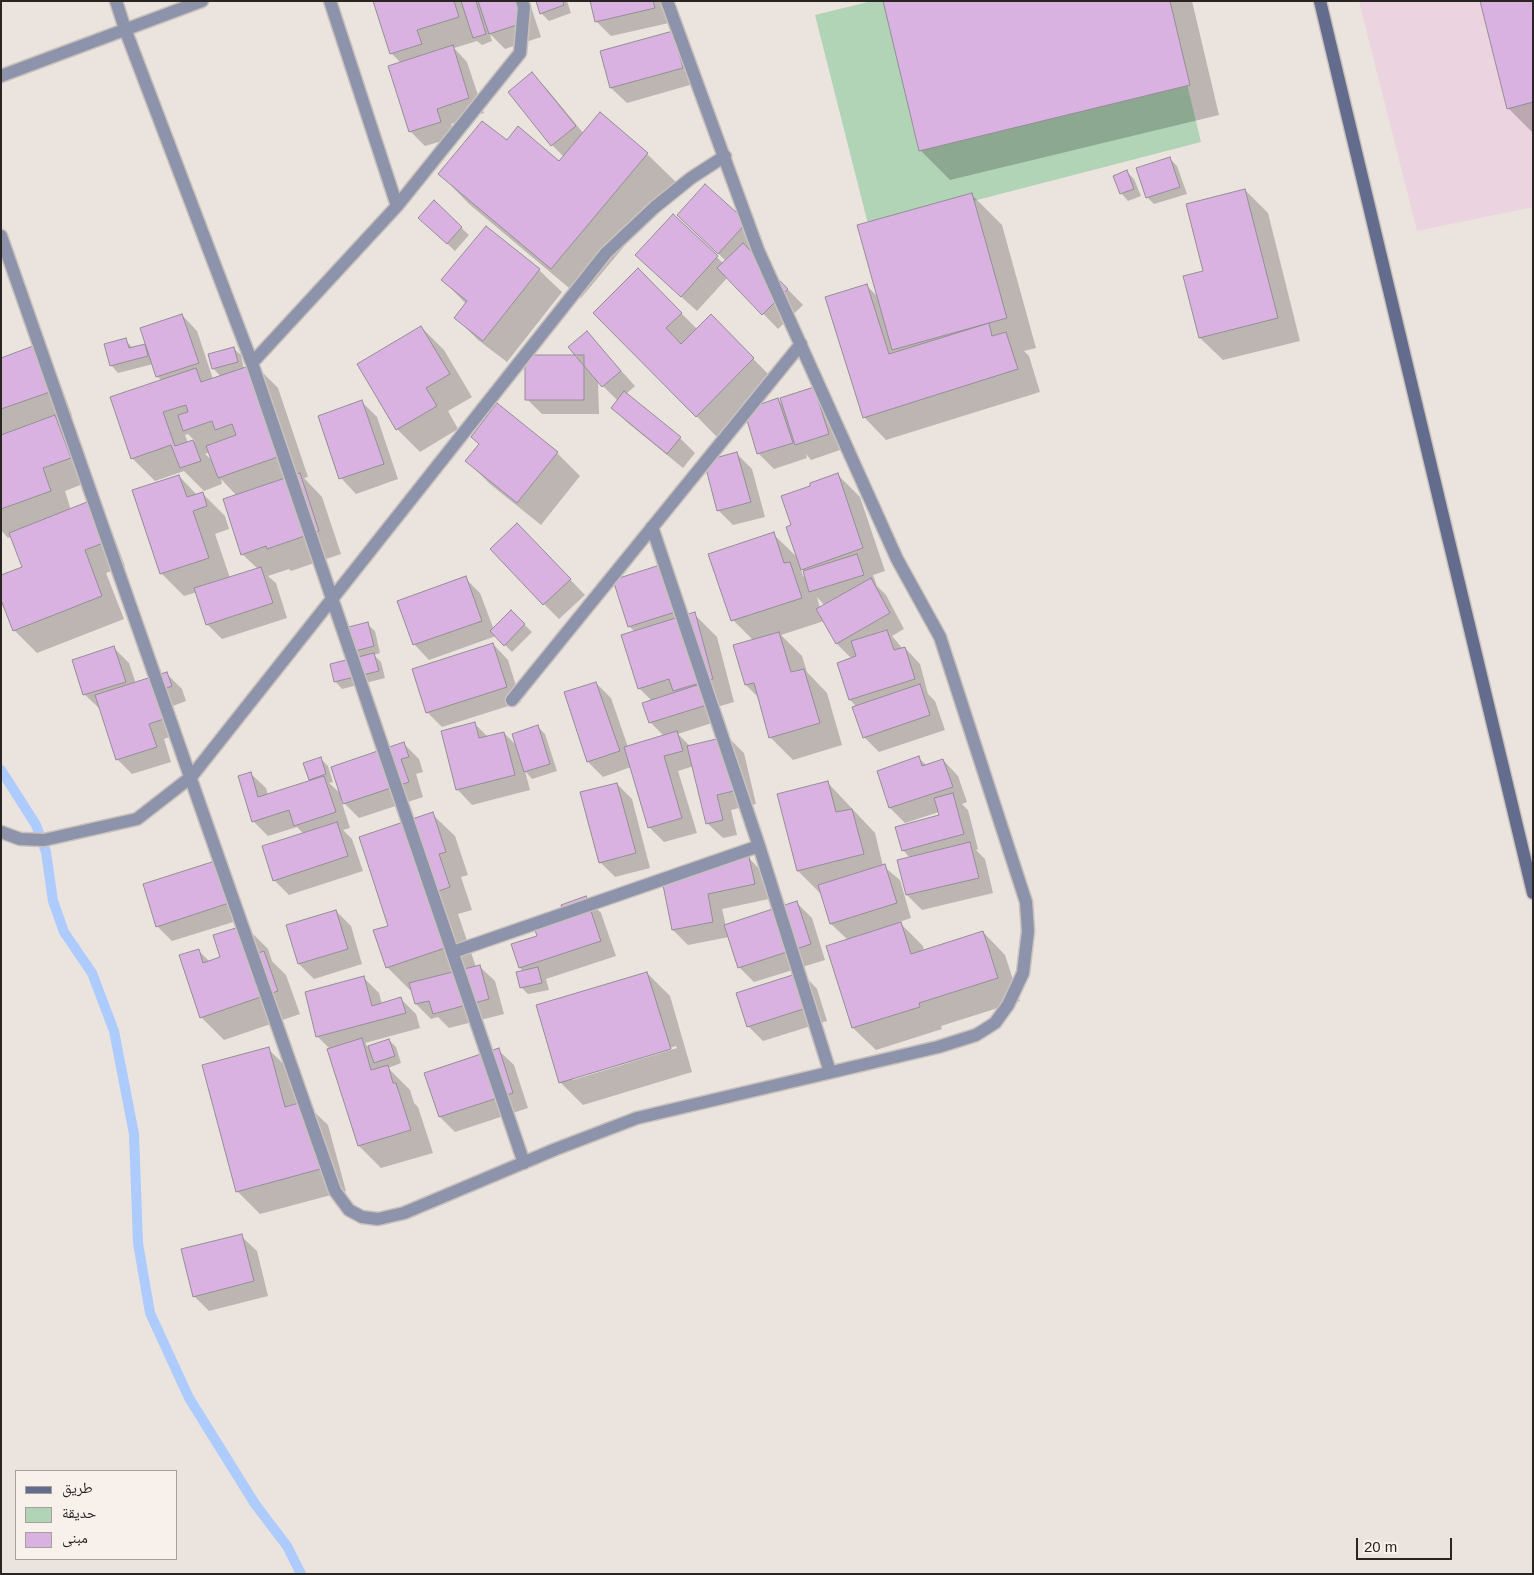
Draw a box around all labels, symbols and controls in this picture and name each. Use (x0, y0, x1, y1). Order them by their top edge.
legend (15, 1470, 178, 1560)
text: طريق (62, 1479, 93, 1496)
text: حديقة (62, 1504, 96, 1521)
scale bar (1359, 1528, 1455, 1560)
text: مبنى (62, 1529, 88, 1546)
text: 20 m (1364, 1538, 1397, 1555)

